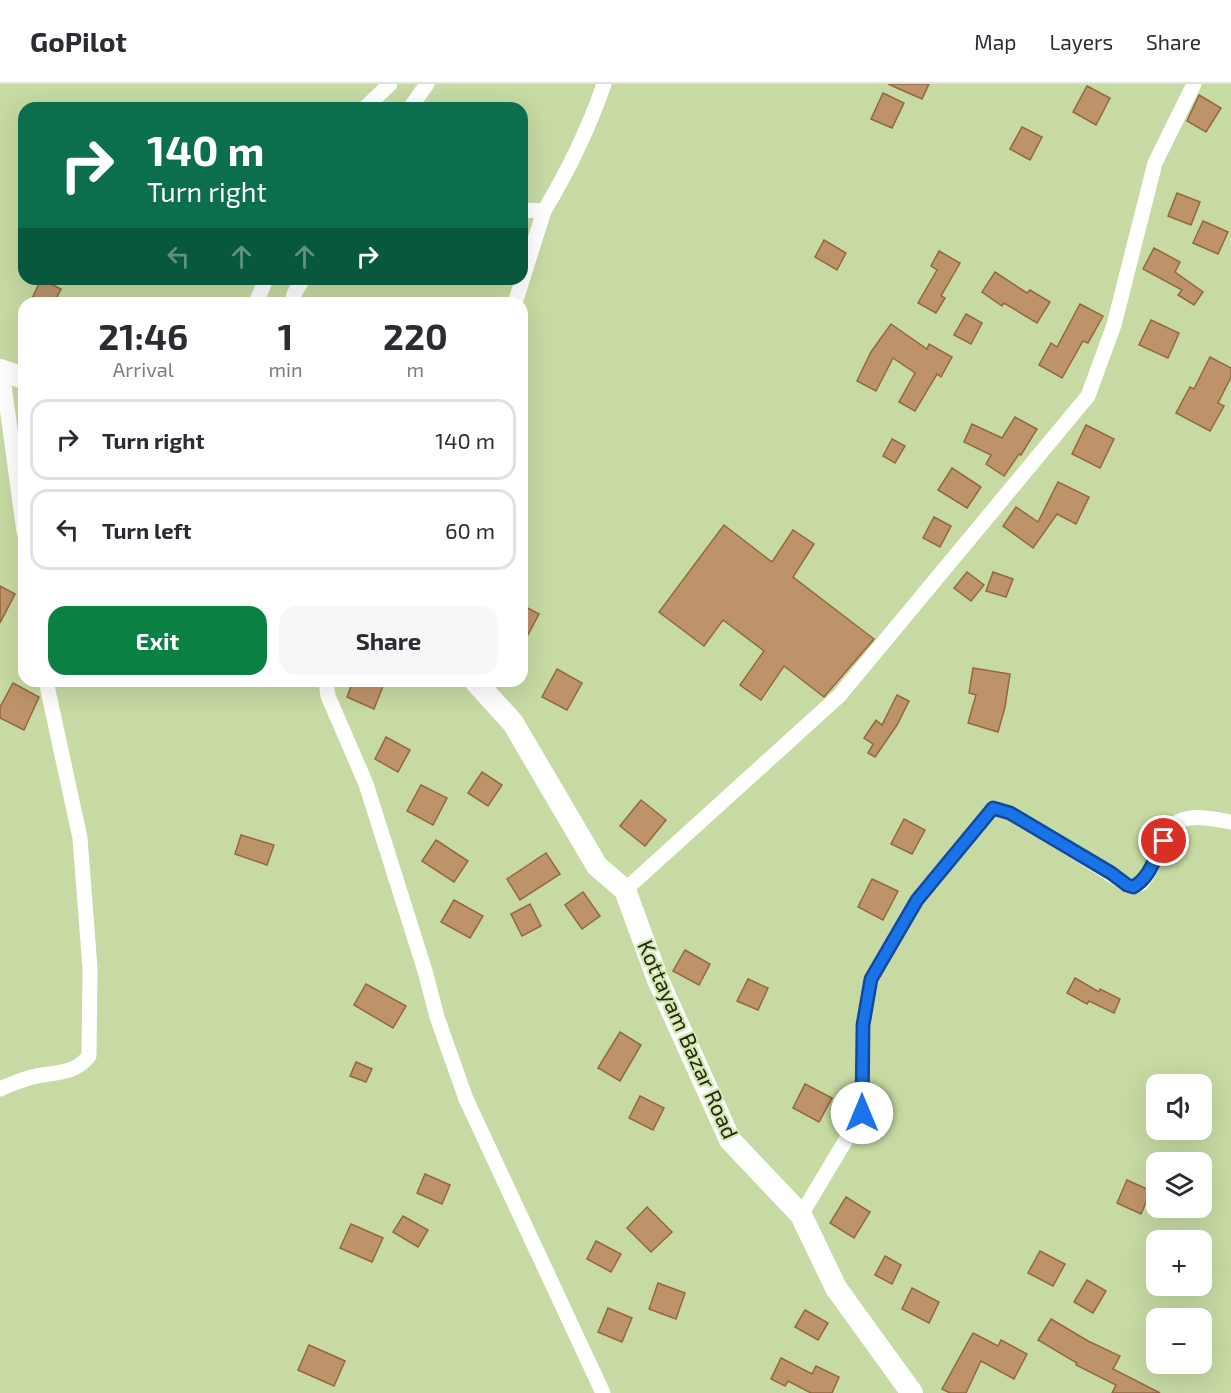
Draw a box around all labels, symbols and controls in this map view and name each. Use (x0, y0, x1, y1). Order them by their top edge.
text: GoPilot (30, 24, 127, 58)
text: Map (974, 29, 1016, 54)
text: Layers (1049, 29, 1113, 54)
text: Share (1146, 29, 1201, 54)
text: 140 m (147, 124, 264, 174)
icon: right (48, 126, 126, 204)
text: Turn right (147, 175, 267, 207)
icon: left (162, 240, 195, 273)
icon: ahead (225, 240, 258, 273)
icon: ahead (288, 240, 321, 273)
icon: right (351, 240, 384, 273)
text: 21:46 (98, 314, 188, 357)
text: 1 (278, 314, 293, 357)
text: 220 (383, 314, 448, 357)
text: Arrival (113, 357, 174, 381)
text: min (269, 357, 303, 381)
text: m (407, 357, 424, 381)
icon: right (51, 423, 84, 456)
text: Turn right (102, 427, 204, 453)
text: 140 m (435, 427, 495, 453)
icon: left (51, 513, 84, 546)
text: Turn left (102, 517, 191, 543)
text: 60 m (445, 517, 495, 543)
button: Exit (48, 606, 267, 675)
button: Share (279, 606, 498, 675)
pin (1138, 815, 1189, 866)
icon: arrive (1147, 824, 1180, 857)
street label: Kottayam Bazar Road (633, 936, 745, 1142)
map controls (1146, 1074, 1212, 1374)
button: sound (1146, 1074, 1212, 1140)
position arrow (830, 1081, 894, 1145)
button: layers (1146, 1152, 1212, 1218)
button: + (1146, 1230, 1212, 1296)
button: − (1146, 1308, 1212, 1374)

